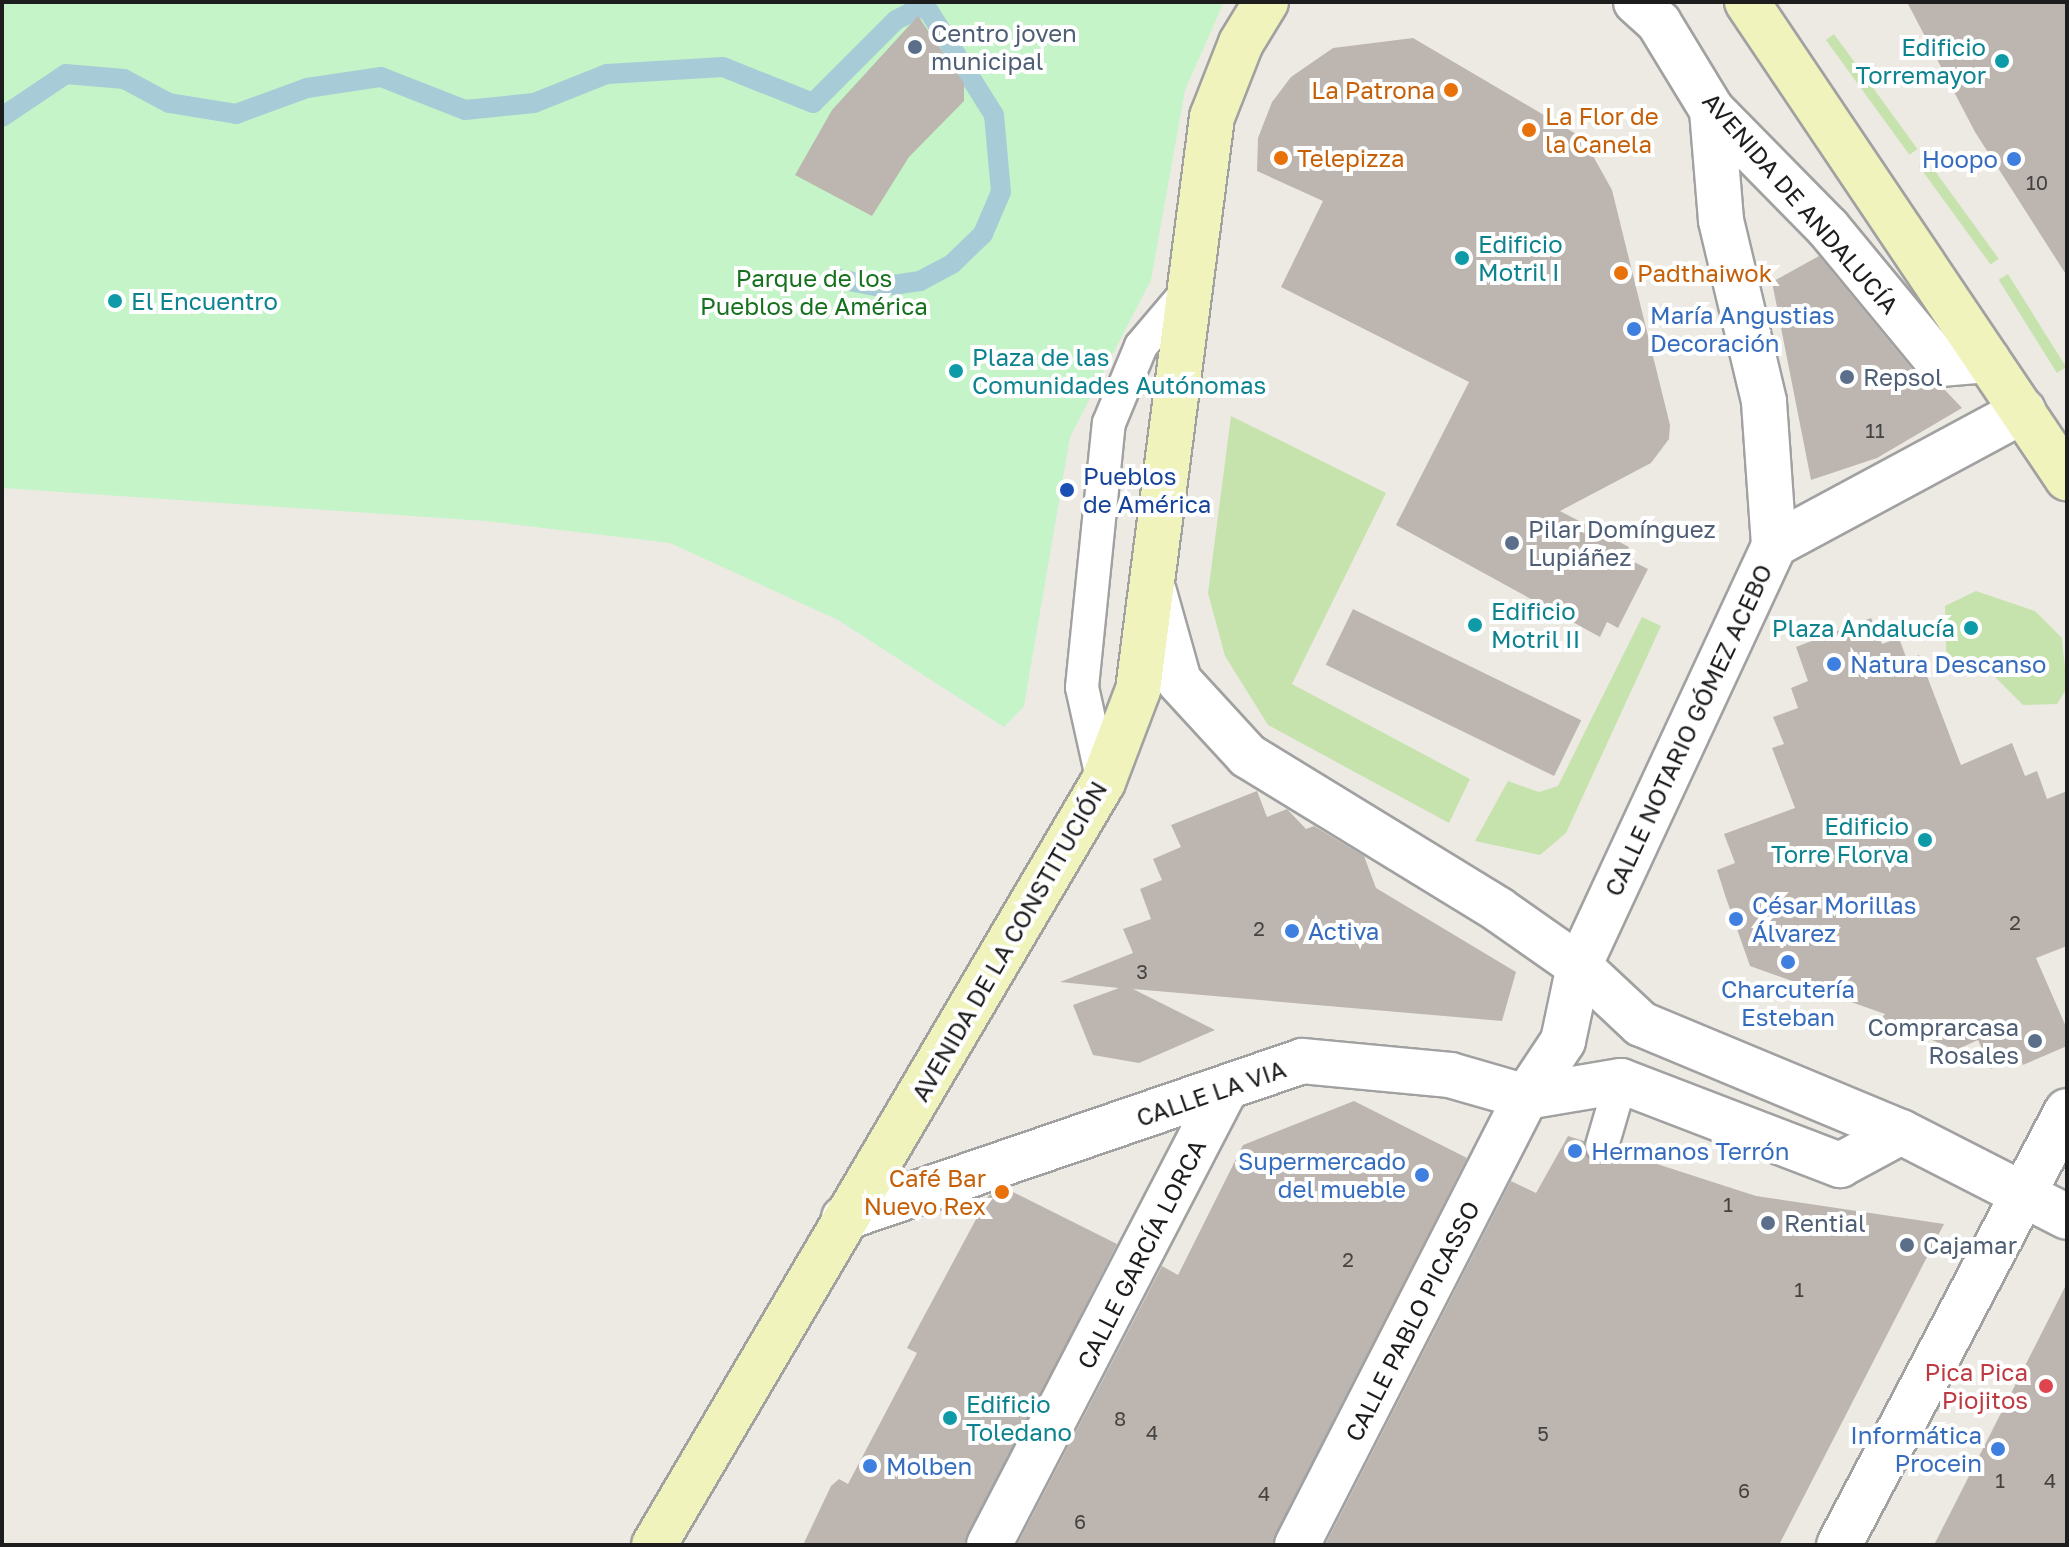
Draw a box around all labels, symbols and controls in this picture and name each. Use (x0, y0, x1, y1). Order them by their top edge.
place label: Centro joven municipal (931, 19, 1077, 75)
place label: Edificio Torremayor (1855, 33, 1986, 89)
marker: Centro joven municipal (906, 38, 924, 56)
marker: Edificio Torremayor (1993, 52, 2011, 70)
place label: La Patrona (1311, 76, 1435, 104)
marker: La Patrona (1442, 81, 1460, 99)
street label: AVENIDA DE ANDALUCÍA (1697, 87, 1905, 319)
place label: La Flor de la Canela (1545, 102, 1659, 158)
marker: La Flor de la Canela (1520, 121, 1538, 139)
place label: Telepizza (1297, 144, 1404, 172)
place label: Hoopo (1922, 145, 1998, 173)
marker: Telepizza (1272, 149, 1290, 167)
marker: Hoopo (2005, 150, 2023, 168)
house number: 10 (2026, 170, 2048, 194)
place label: Edificio Motril I (1478, 230, 1563, 286)
marker: Edificio Motril I (1453, 249, 1471, 267)
place label: Padthaiwok (1637, 259, 1772, 287)
park label: Parque de los Pueblos de América (700, 264, 928, 320)
marker: Padthaiwok (1612, 264, 1630, 282)
place label: El Encuentro (131, 287, 278, 315)
marker: El Encuentro (106, 292, 124, 310)
place label: María Angustias Decoración (1650, 301, 1835, 357)
marker: María Angustias Decoración (1625, 320, 1643, 338)
place label: Plaza de las Comunidades Autónomas (972, 343, 1266, 399)
marker: Plaza de las Comunidades Autónomas (947, 362, 965, 380)
place label: Repsol (1863, 363, 1943, 391)
marker: Repsol (1838, 368, 1856, 386)
house number: 11 (1865, 418, 1885, 442)
place label: Pueblos de América (1083, 462, 1211, 518)
marker: Pueblos de América (1058, 481, 1076, 499)
place label: Pilar Domínguez Lupiáñez (1528, 515, 1716, 571)
marker: Pilar Domínguez Lupiáñez (1503, 534, 1521, 552)
street label: CALLE NOTARIO GÓMEZ ACEBO (1598, 560, 1778, 900)
place label: Edificio Motril II (1491, 597, 1580, 653)
place label: Plaza Andalucía (1772, 614, 1955, 642)
marker: Edificio Motril II (1466, 616, 1484, 634)
marker: Plaza Andalucía (1962, 619, 1980, 637)
place label: Natura Descanso (1850, 650, 2046, 678)
marker: Natura Descanso (1825, 655, 1843, 673)
street label: AVENIDA DE LA CONSTITUCIÓN (905, 776, 1113, 1106)
place label: Edificio Torre Florva (1771, 812, 1909, 868)
marker: Edificio Torre Florva (1916, 831, 1934, 849)
place label: César Morillas Álvarez (1752, 891, 1916, 947)
marker: César Morillas Álvarez (1727, 910, 1745, 928)
house number: 2 (2009, 910, 2021, 934)
house number: 2 (1253, 916, 1265, 940)
place label: Activa (1308, 917, 1379, 945)
marker: Activa (1283, 922, 1301, 940)
marker: Charcutería Esteban (1779, 953, 1797, 971)
house number: 3 (1136, 959, 1148, 983)
place label: Charcutería Esteban (1721, 975, 1855, 1031)
place label: Comprarcasa Rosales (1868, 1013, 2019, 1069)
marker: Comprarcasa Rosales (2026, 1032, 2044, 1050)
street label: CALLE LA VIA (1133, 1054, 1289, 1132)
street label: CALLE GARCÍA LORCA (1071, 1135, 1211, 1373)
place label: Hermanos Terrón (1591, 1137, 1789, 1165)
marker: Hermanos Terrón (1566, 1142, 1584, 1160)
place label: Supermercado del mueble (1238, 1147, 1406, 1203)
place label: Café Bar Nuevo Rex (864, 1164, 986, 1220)
marker: Supermercado del mueble (1413, 1166, 1431, 1184)
marker: Café Bar Nuevo Rex (993, 1183, 1011, 1201)
house number: 1 (1723, 1192, 1733, 1216)
street label: CALLE PABLO PICASSO (1339, 1196, 1485, 1446)
place label: Rential (1784, 1209, 1866, 1237)
marker: Rential (1759, 1214, 1777, 1232)
place label: Cajamar (1923, 1231, 2017, 1259)
marker: Cajamar (1898, 1236, 1916, 1254)
house number: 2 (1342, 1247, 1354, 1271)
house number: 1 (1794, 1277, 1804, 1301)
place label: Pica Pica Piojitos (1924, 1358, 2028, 1414)
marker: Pica Pica Piojitos (2035, 1375, 2057, 1397)
place label: Edificio Toledano (966, 1390, 1072, 1446)
house number: 8 (1114, 1406, 1126, 1430)
marker: Edificio Toledano (941, 1409, 959, 1427)
house number: 4 (1146, 1420, 1158, 1444)
house number: 5 (1537, 1421, 1549, 1445)
place label: Informática Procein (1850, 1421, 1982, 1477)
marker: Informática Procein (1989, 1440, 2007, 1458)
place label: Molben (886, 1452, 972, 1480)
marker: Molben (861, 1457, 879, 1475)
house number: 1 (1995, 1468, 2005, 1492)
house number: 4 (2044, 1468, 2056, 1492)
house number: 6 (1738, 1478, 1750, 1502)
house number: 4 (1258, 1481, 1270, 1505)
house number: 6 (1074, 1509, 1086, 1533)

